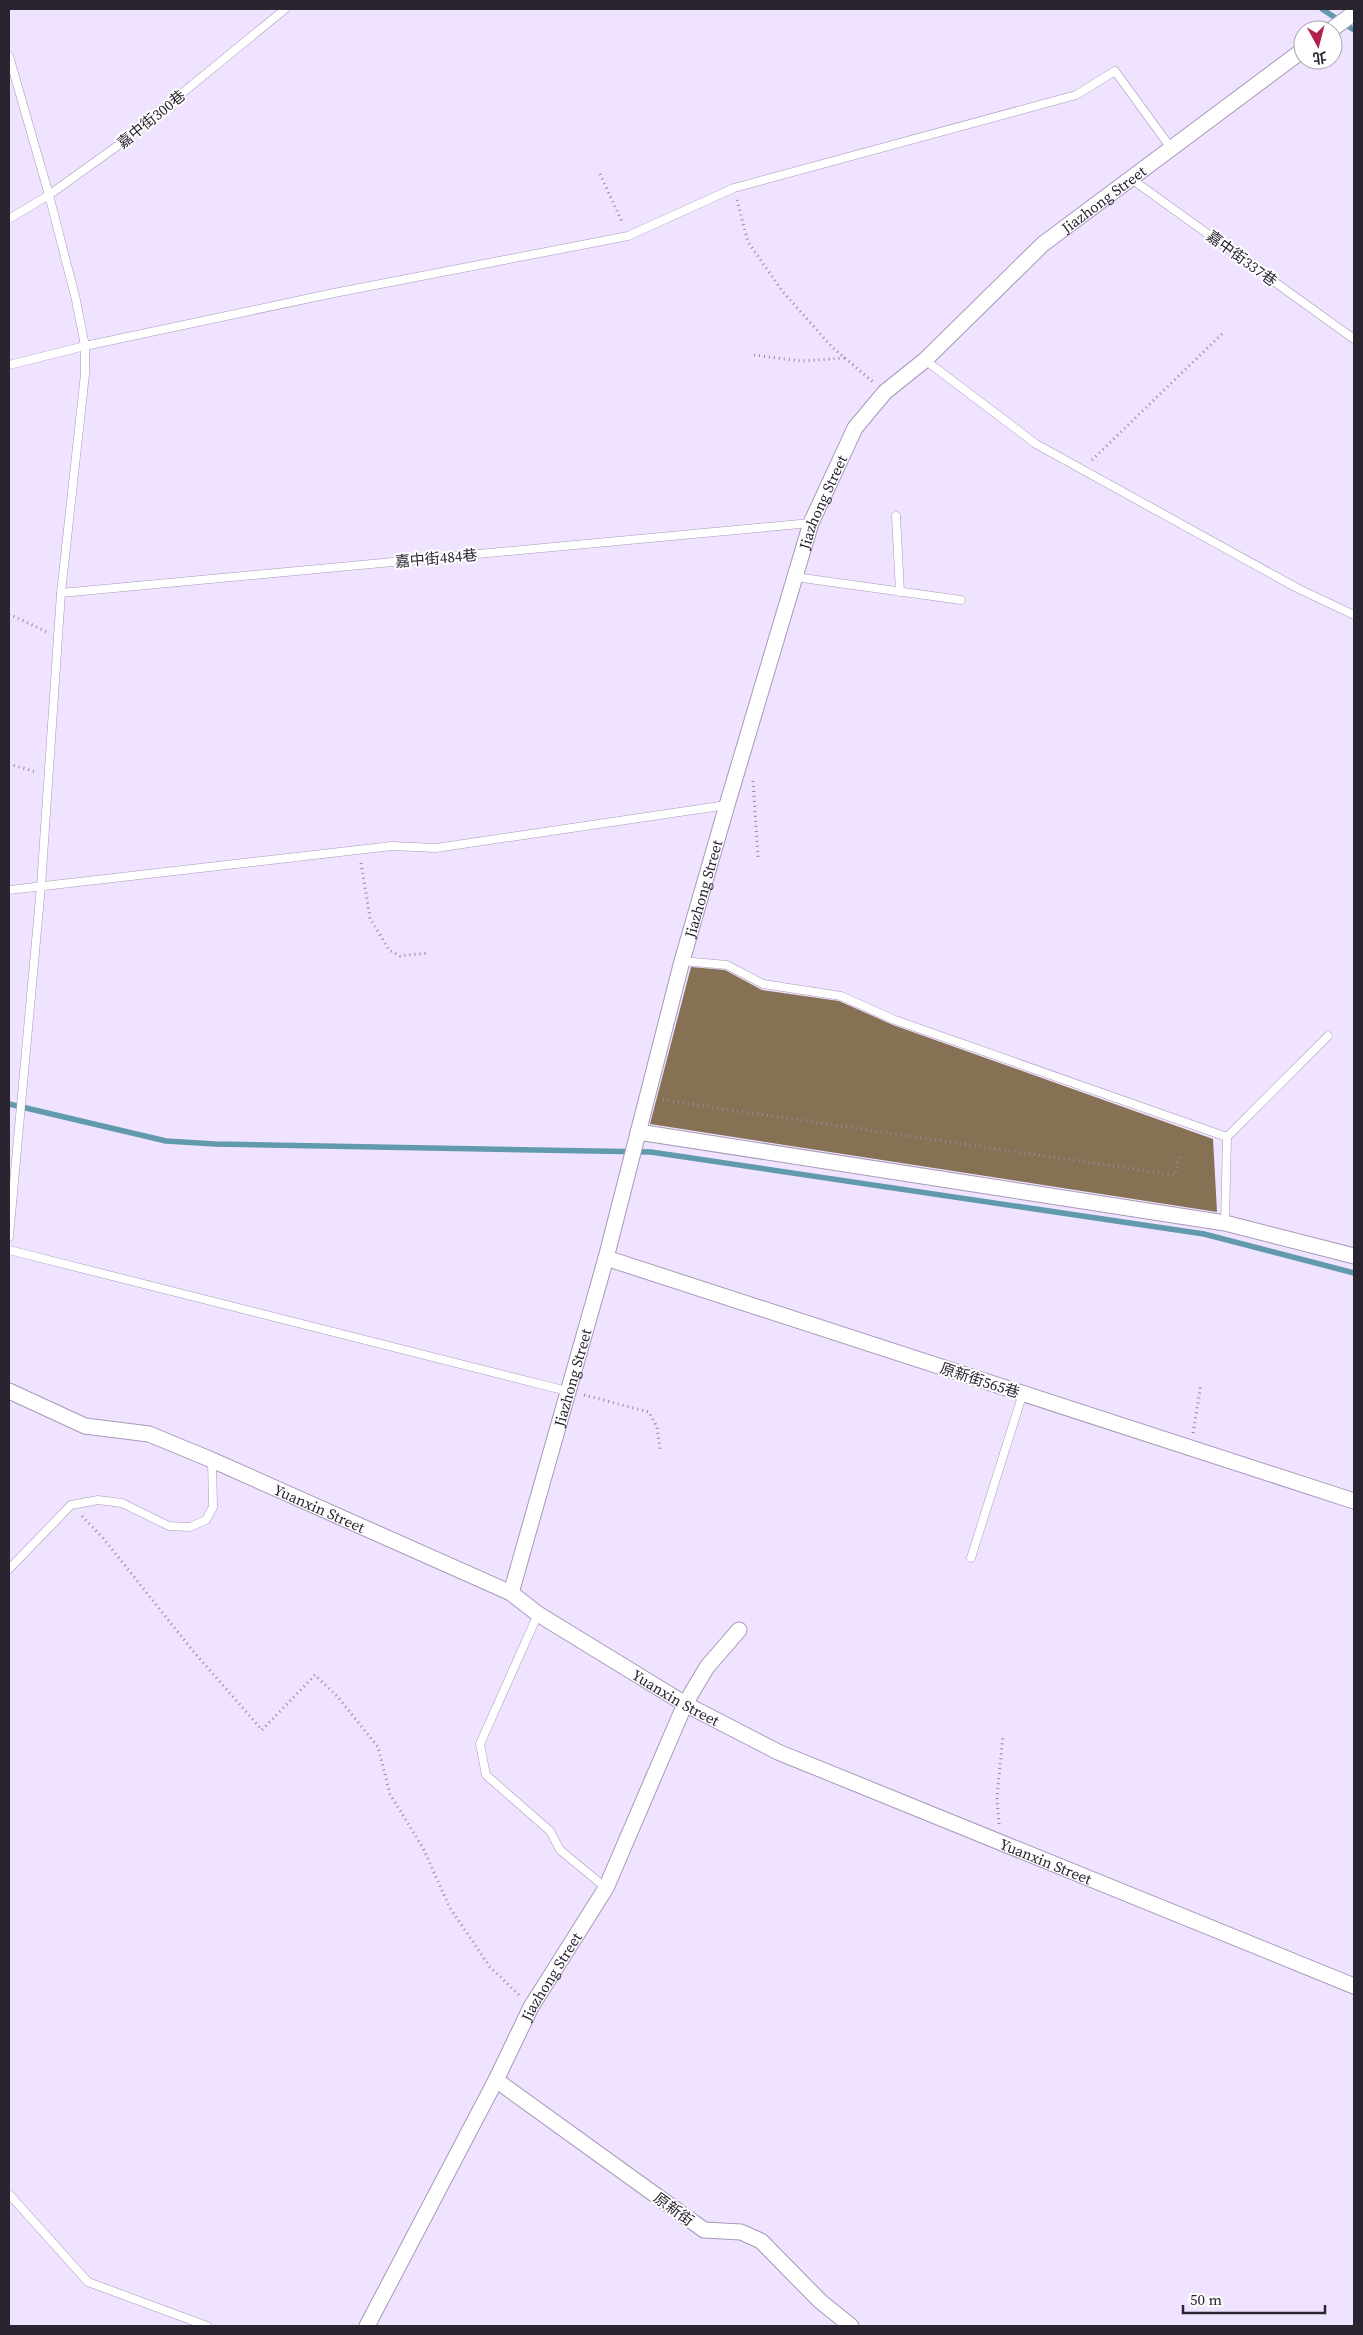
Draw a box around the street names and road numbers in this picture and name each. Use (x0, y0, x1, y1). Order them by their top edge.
street label: 嘉中街300巷 (112, 85, 190, 153)
street label: Jiazhong Street (1056, 160, 1150, 238)
street label: 嘉中街337巷 (1202, 225, 1282, 291)
street label: Jiazhong Street (793, 451, 852, 553)
street label: 嘉中街484巷 (394, 544, 478, 572)
street label: Jiazhong Street (678, 837, 727, 941)
street label: Jiazhong Street (548, 1326, 596, 1430)
street label: 原新街565巷 (938, 1357, 1022, 1403)
street label: Yuanxin Street (271, 1478, 368, 1537)
street label: Yuanxin Street (628, 1664, 723, 1731)
street label: Yuanxin Street (997, 1833, 1095, 1889)
street label: Jiazhong Street (515, 1928, 586, 2025)
street label: 原新街 (650, 2187, 698, 2231)

